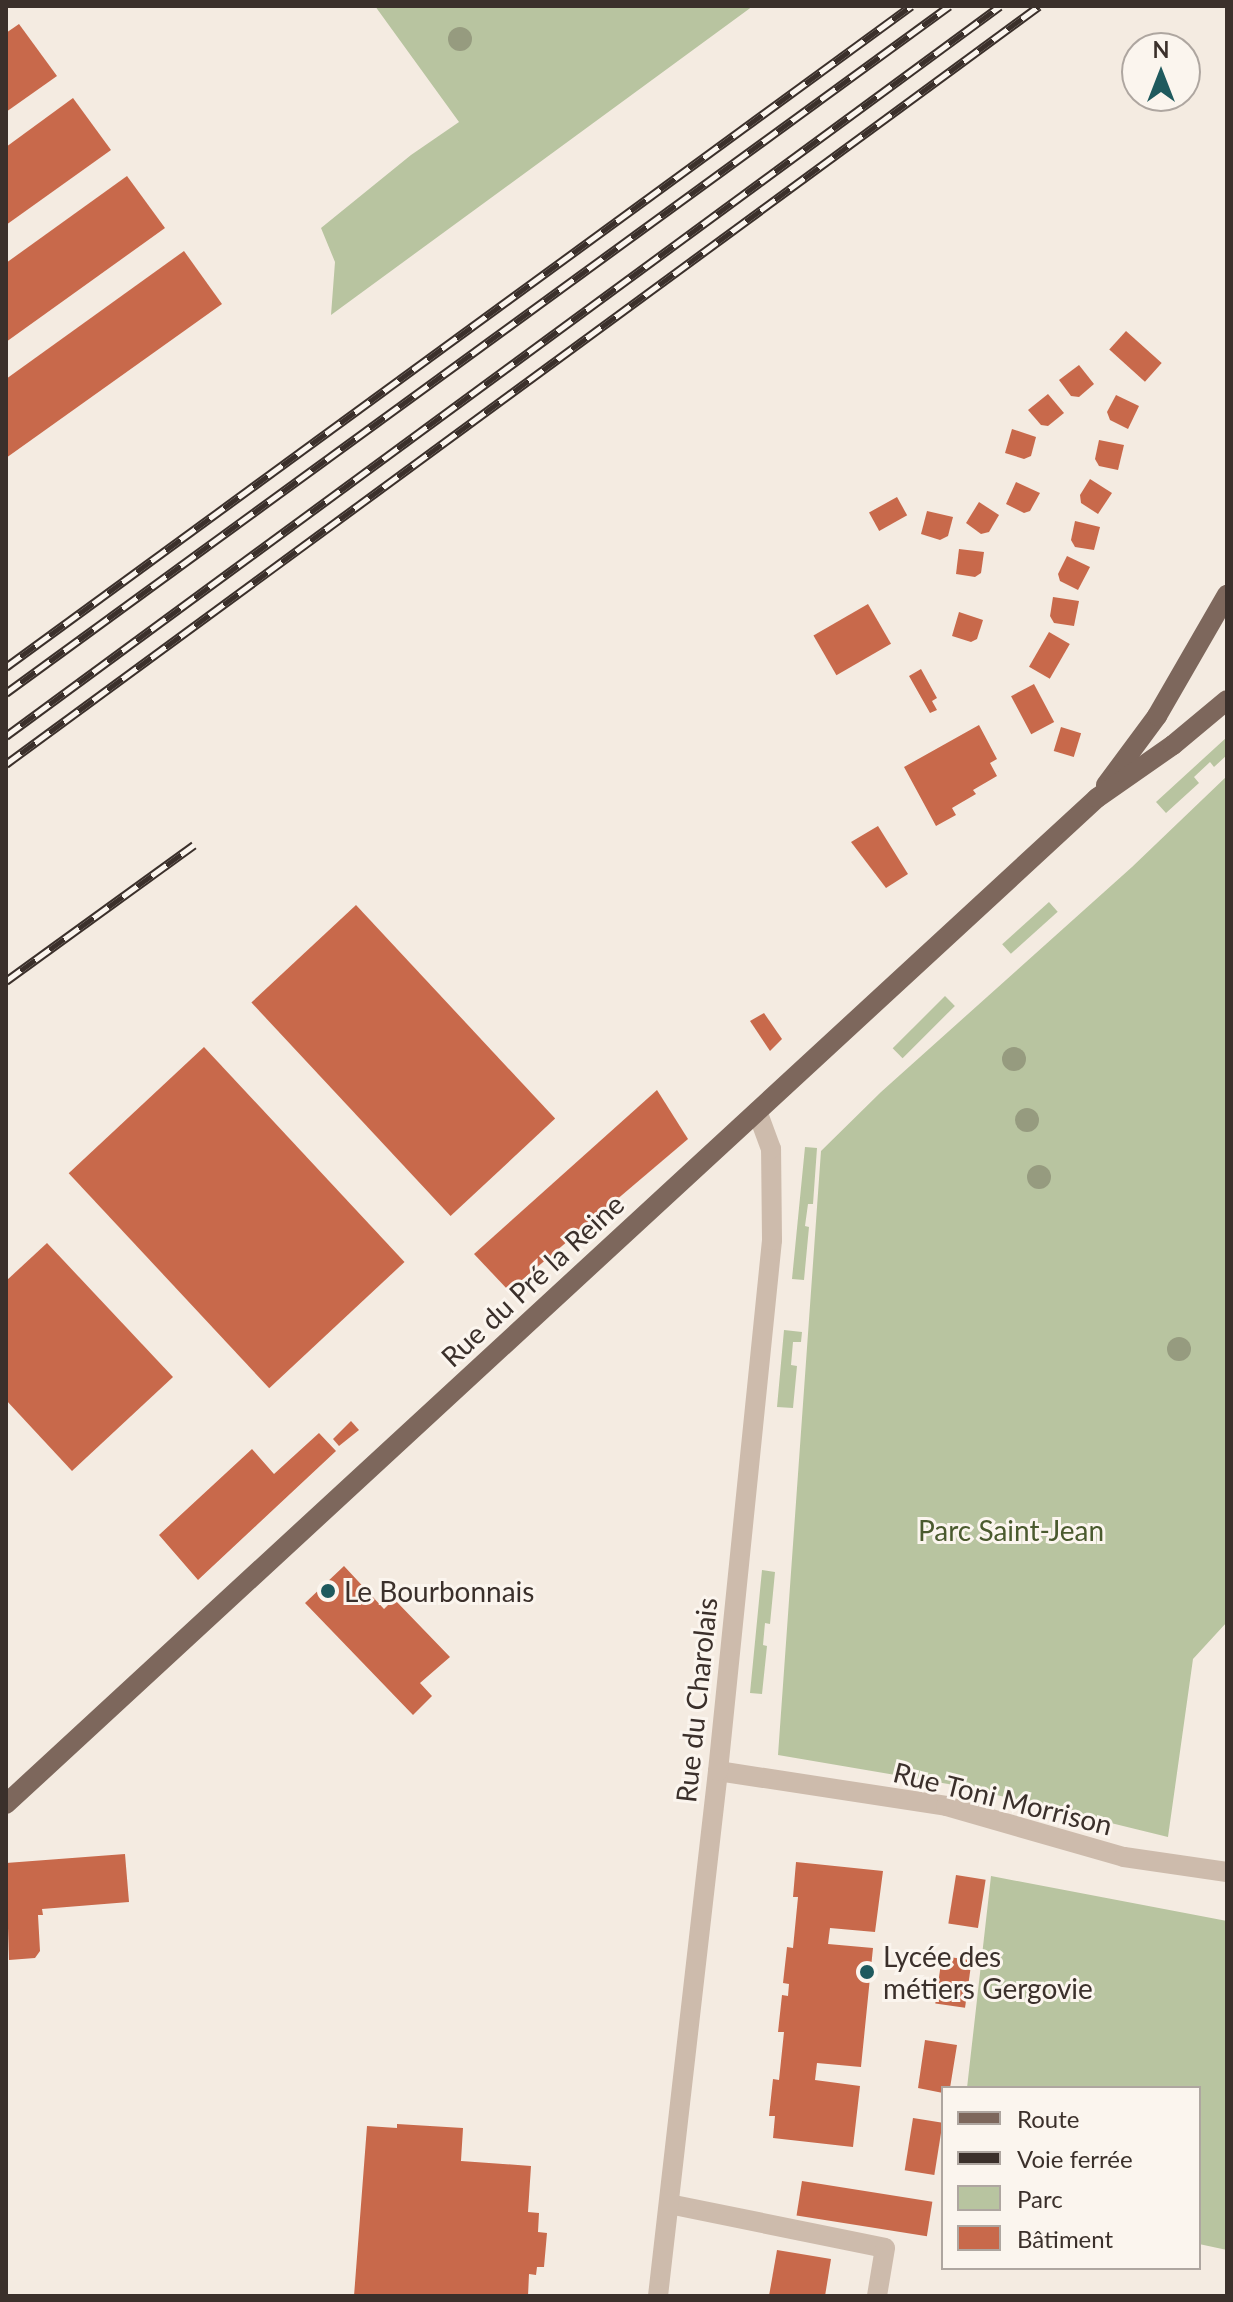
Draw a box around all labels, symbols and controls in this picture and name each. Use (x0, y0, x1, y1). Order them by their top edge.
north arrow (1121, 32, 1201, 112)
text: N (1153, 36, 1169, 63)
street label: Rue du Pré la Reine (434, 1187, 630, 1373)
park label: Parc Saint-Jean (918, 1513, 1104, 1547)
place label: Le Bourbonnais (344, 1574, 534, 1608)
marker: Le Bourbonnais (319, 1582, 337, 1600)
street label: Rue du Charolais (669, 1596, 723, 1804)
street label: Rue Toni Morrison (890, 1754, 1116, 1842)
place label: Lycée des métiers Gergovie (883, 1939, 1093, 2005)
marker: Lycée des métiers Gergovie (858, 1963, 876, 1981)
legend (941, 2086, 1201, 2270)
text: Route (1017, 2104, 1079, 2133)
text: Voie ferrée (1017, 2144, 1133, 2173)
text: Parc (1017, 2184, 1063, 2213)
text: Bâtiment (1017, 2224, 1113, 2253)

